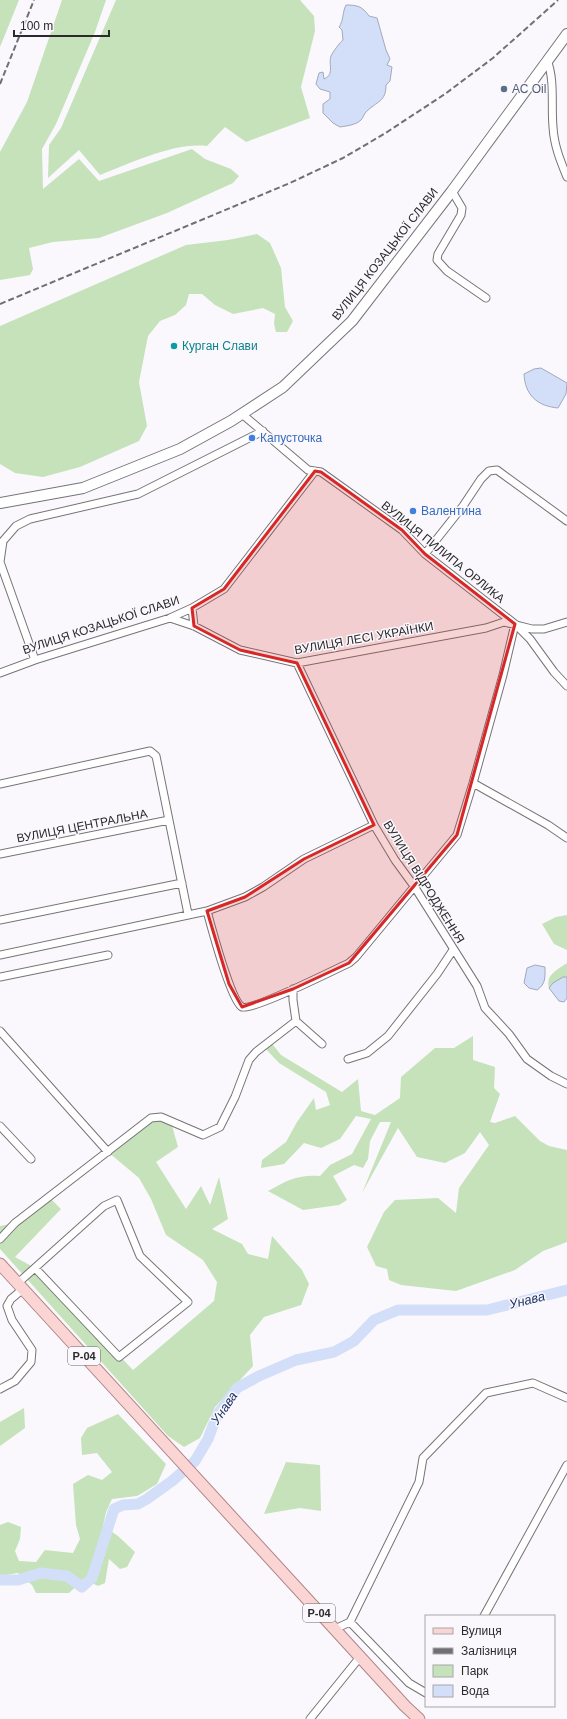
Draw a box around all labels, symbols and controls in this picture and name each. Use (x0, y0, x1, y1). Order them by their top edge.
scale bar (14, 12, 109, 38)
text: 100 m (20, 19, 53, 33)
place label: АС Oil (512, 82, 546, 96)
marker: АС Oil (499, 84, 509, 94)
street label: ВУЛИЦЯ КОЗАЦЬКОЇ СЛАВИ (329, 185, 441, 323)
place label: Курган Слави (182, 339, 258, 353)
marker: Курган Слави (169, 341, 179, 351)
place label: Капусточка (260, 431, 323, 445)
marker: Капусточка (247, 433, 257, 443)
street label: ВУЛИЦЯ ПИЛИПА ОРЛИКА (379, 498, 507, 606)
place label: Валентина (421, 504, 482, 518)
marker: Валентина (408, 506, 418, 516)
street label: ВУЛИЦЯ КОЗАЦЬКОЇ СЛАВИ (21, 593, 181, 657)
street label: ВУЛИЦЯ ЛЕСІ УКРАЇНКИ (293, 619, 435, 657)
street label: ВУЛИЦЯ ЦЕНТРАЛЬНА (15, 806, 149, 846)
street label: ВУЛИЦЯ ВІДРОДЖЕННЯ (381, 818, 467, 946)
water label: Унава (507, 1288, 546, 1312)
road number: Р-04 (68, 1347, 100, 1365)
water label: Унава (207, 1389, 240, 1428)
road number: Р-04 (303, 1604, 335, 1622)
legend (425, 1615, 555, 1707)
text: Вулиця (461, 1624, 502, 1638)
text: Залізниця (461, 1644, 517, 1658)
text: Парк (461, 1664, 489, 1678)
text: Вода (461, 1684, 489, 1698)

